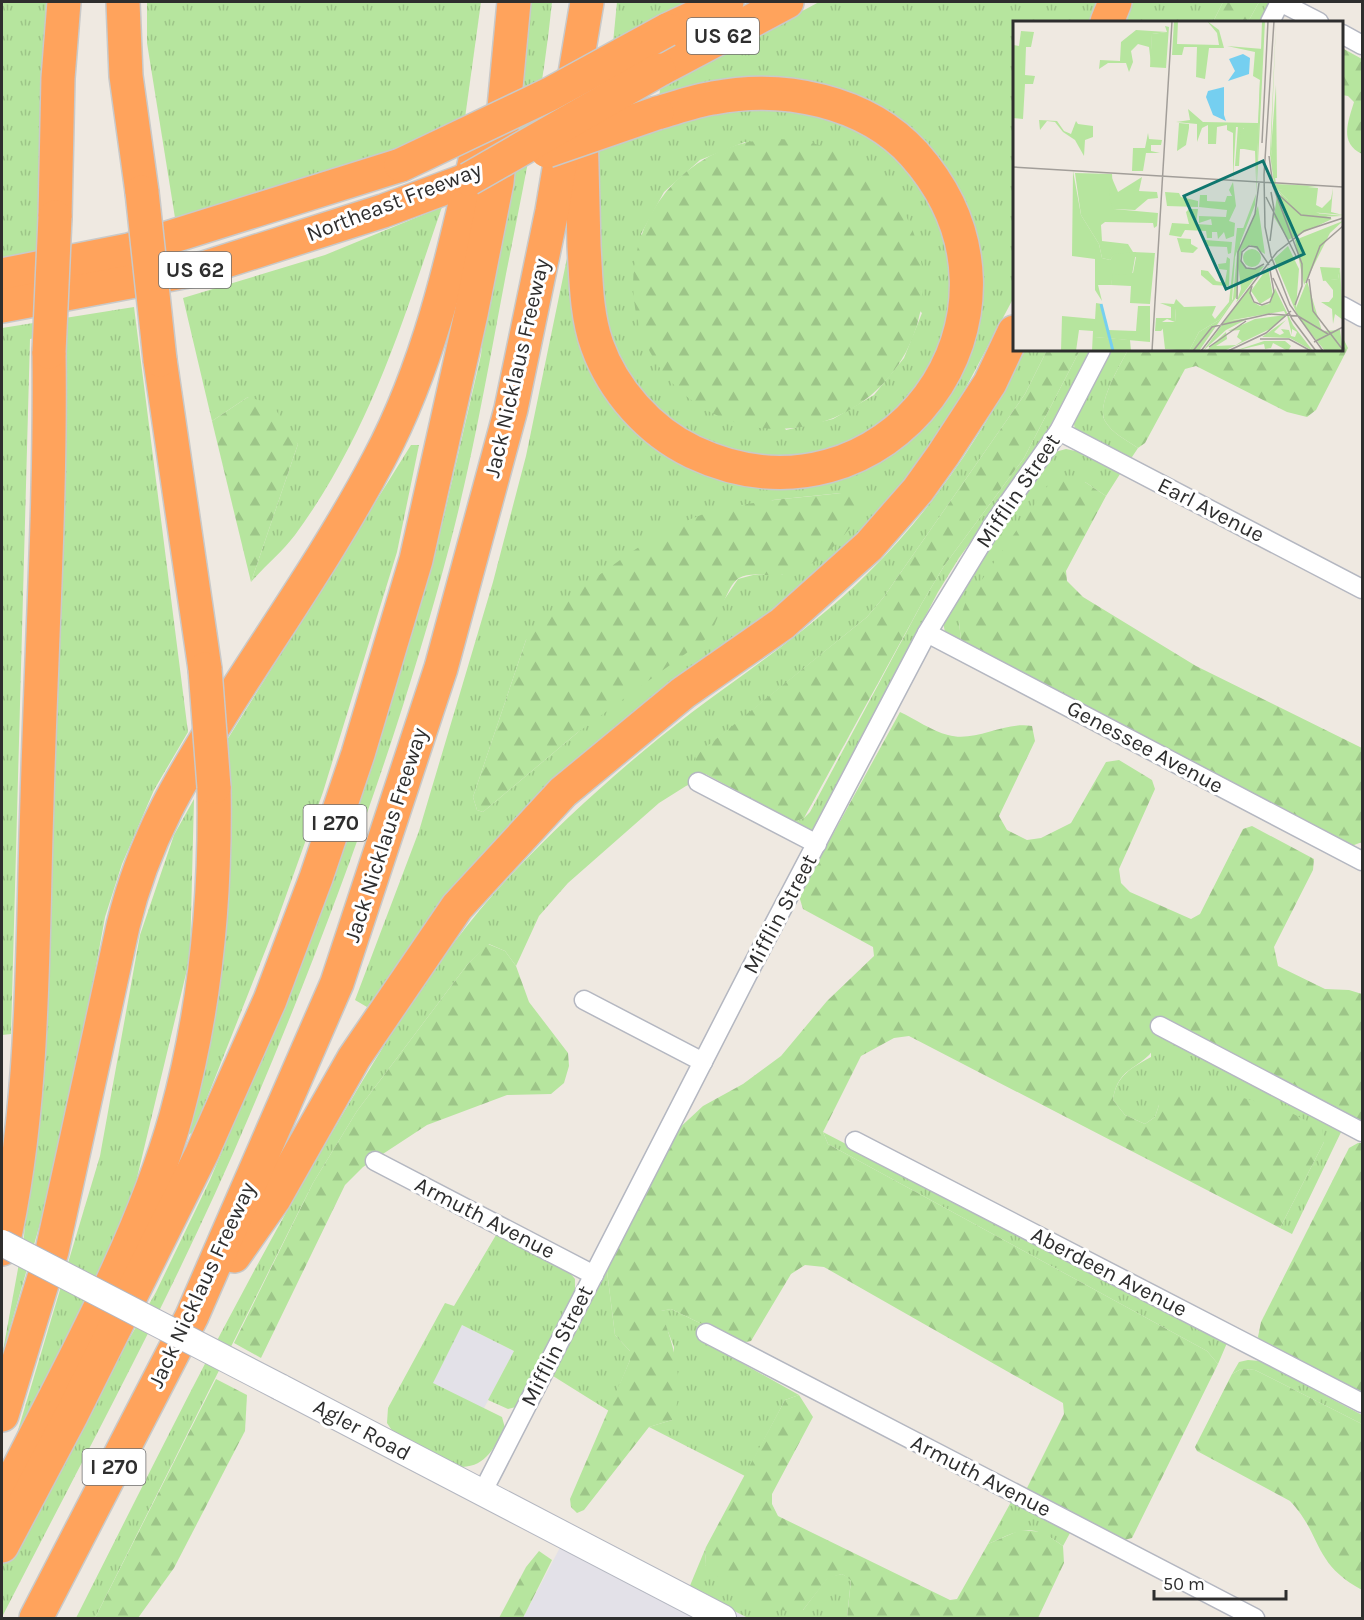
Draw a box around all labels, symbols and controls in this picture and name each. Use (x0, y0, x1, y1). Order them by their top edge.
road number: US 62 (687, 18, 759, 54)
inset map (1013, 21, 1343, 351)
street label: Northeast Freeway (303, 157, 485, 247)
road number: US 62 (159, 252, 231, 288)
street label: Jack Nicklaus Freeway (479, 256, 555, 480)
street label: Mifflin Street (970, 429, 1066, 553)
street label: Earl Avenue (1153, 472, 1269, 548)
street label: Genessee Avenue (1062, 695, 1228, 799)
street label: Jack Nicklaus Freeway (339, 724, 433, 946)
road number: I 270 (304, 805, 366, 841)
street label: Mifflin Street (738, 850, 822, 978)
street label: Armuth Avenue (411, 1172, 559, 1264)
street label: Jack Nicklaus Freeway (143, 1178, 261, 1392)
street label: Aberdeen Avenue (1027, 1221, 1191, 1323)
street label: Mifflin Street (515, 1281, 599, 1411)
street label: Agler Road (309, 1394, 415, 1466)
street label: Armuth Avenue (907, 1430, 1055, 1522)
road number: I 270 (82, 1449, 146, 1485)
scale bar (1154, 1563, 1286, 1601)
text: 50 m (1163, 1573, 1205, 1595)

